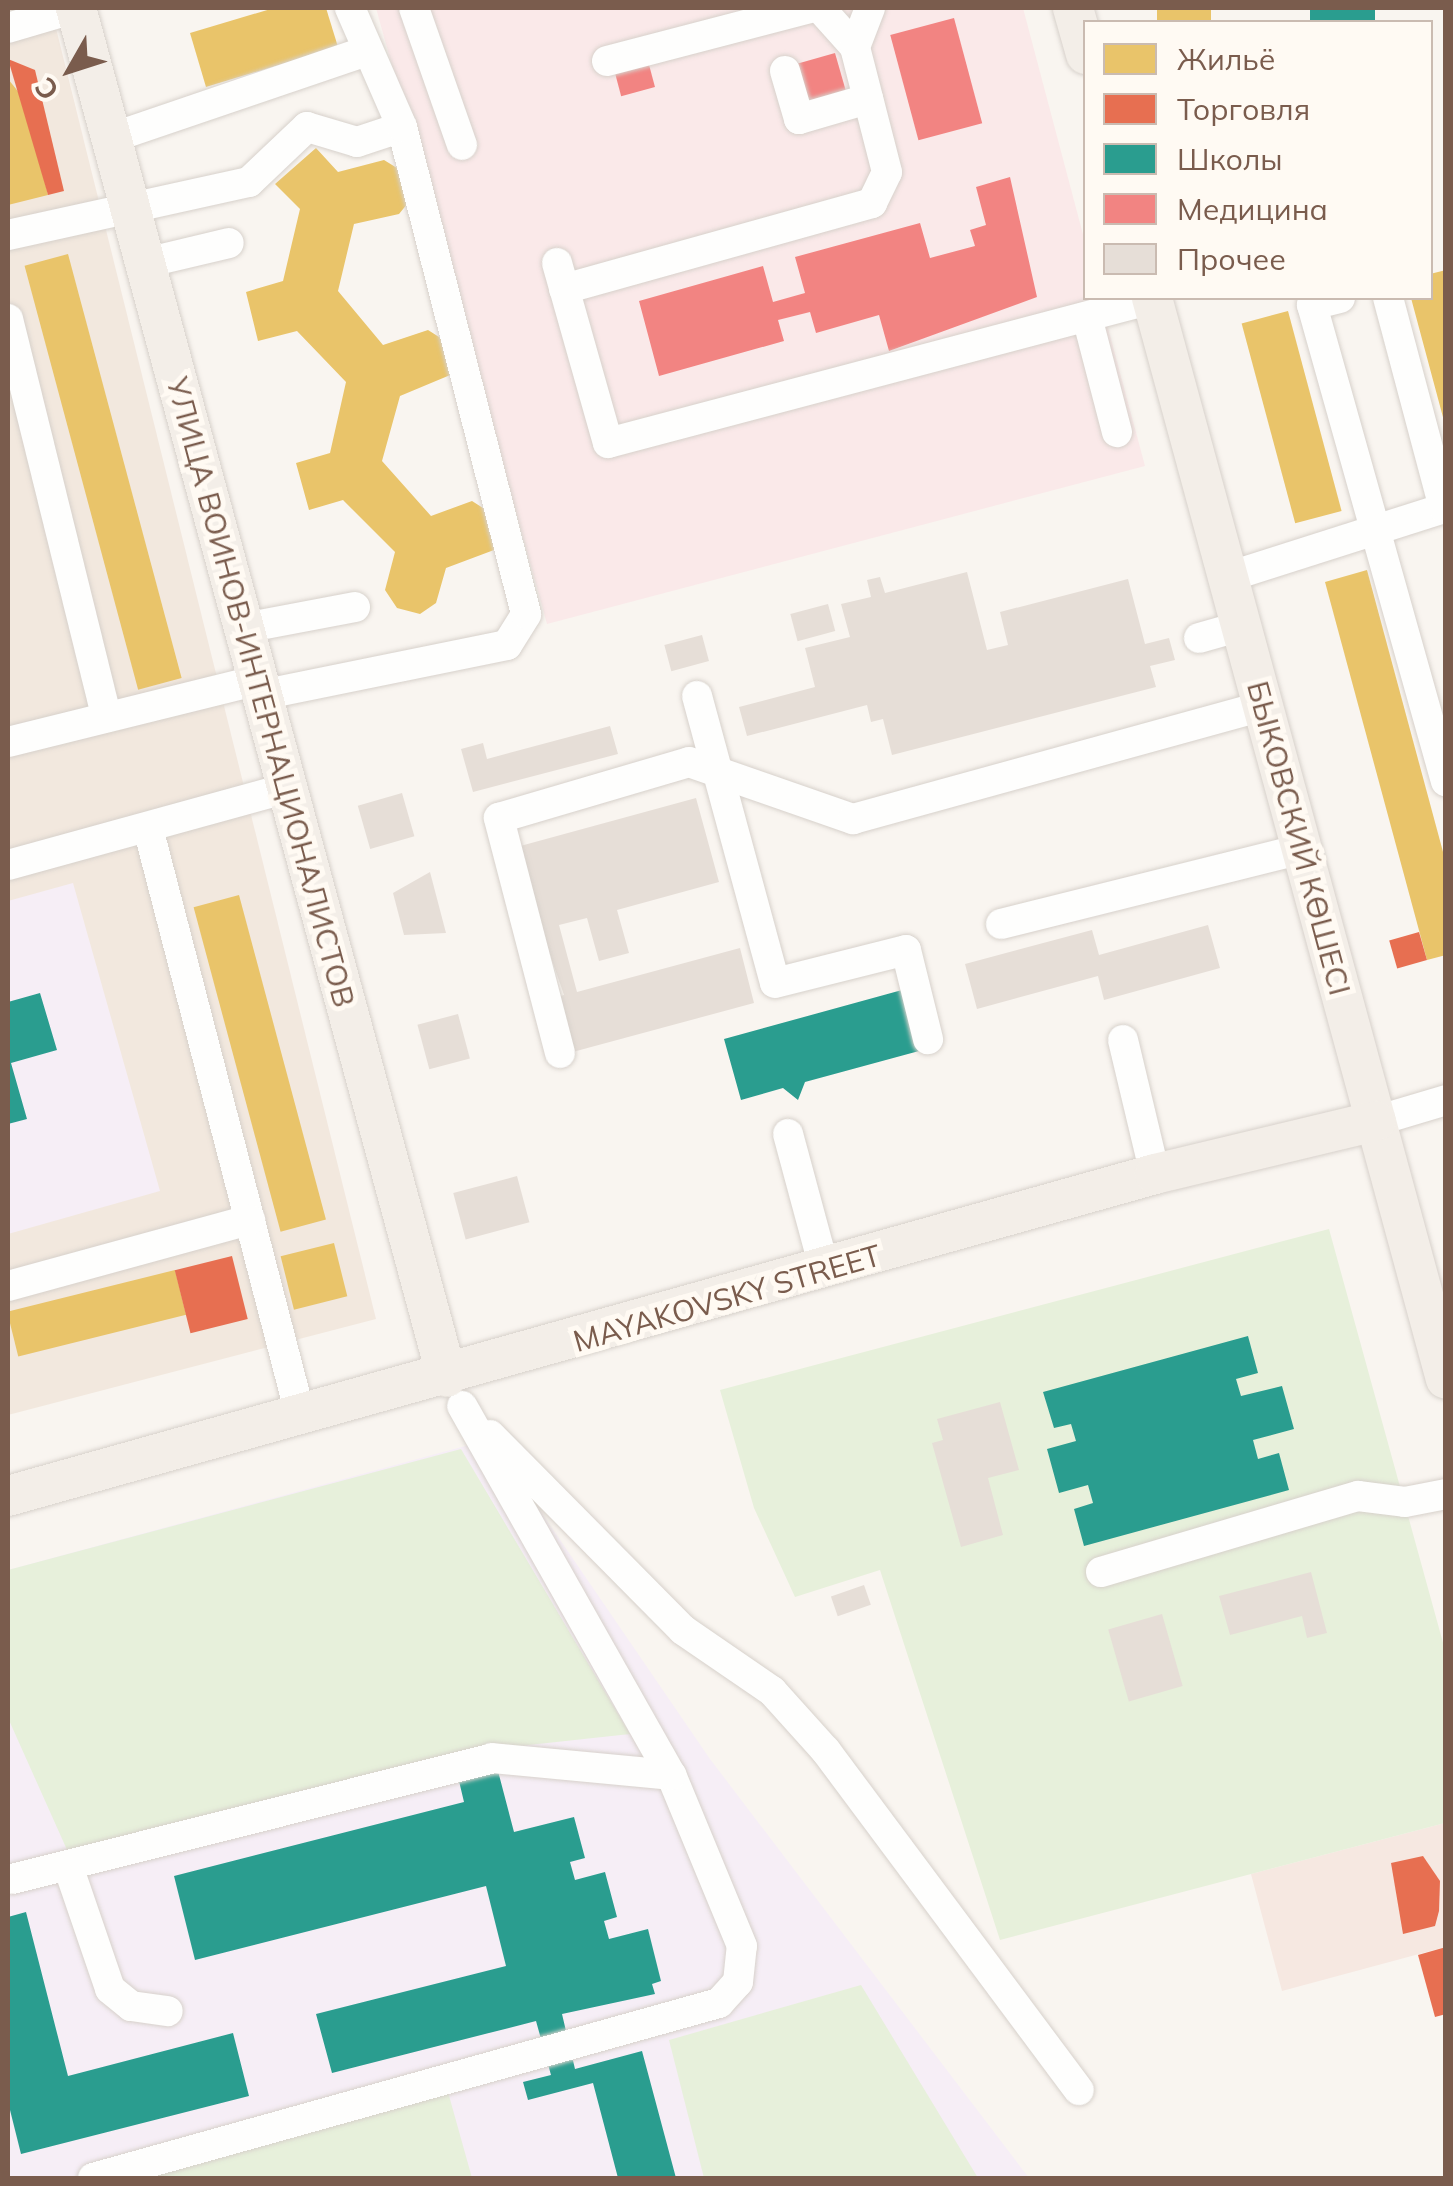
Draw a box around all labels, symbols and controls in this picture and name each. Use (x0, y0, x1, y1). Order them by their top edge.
north arrow (20, 20, 120, 120)
legend (1083, 20, 1433, 300)
text: Жильё (1177, 40, 1275, 78)
text: С (27, 71, 66, 108)
text: Торговля (1177, 90, 1310, 128)
text: Школы (1177, 140, 1283, 178)
text: Медицина (1177, 190, 1328, 228)
text: Прочее (1177, 240, 1286, 278)
street label: УЛИЦА ВОИНОВ-ИНТЕРНАЦИОНАЛИСТОВ (159, 373, 363, 1011)
street label: БЫКОВСКИЙ КӨШЕСІ (1240, 677, 1358, 999)
street label: MAYAKOVSKY STREET (569, 1237, 885, 1359)

